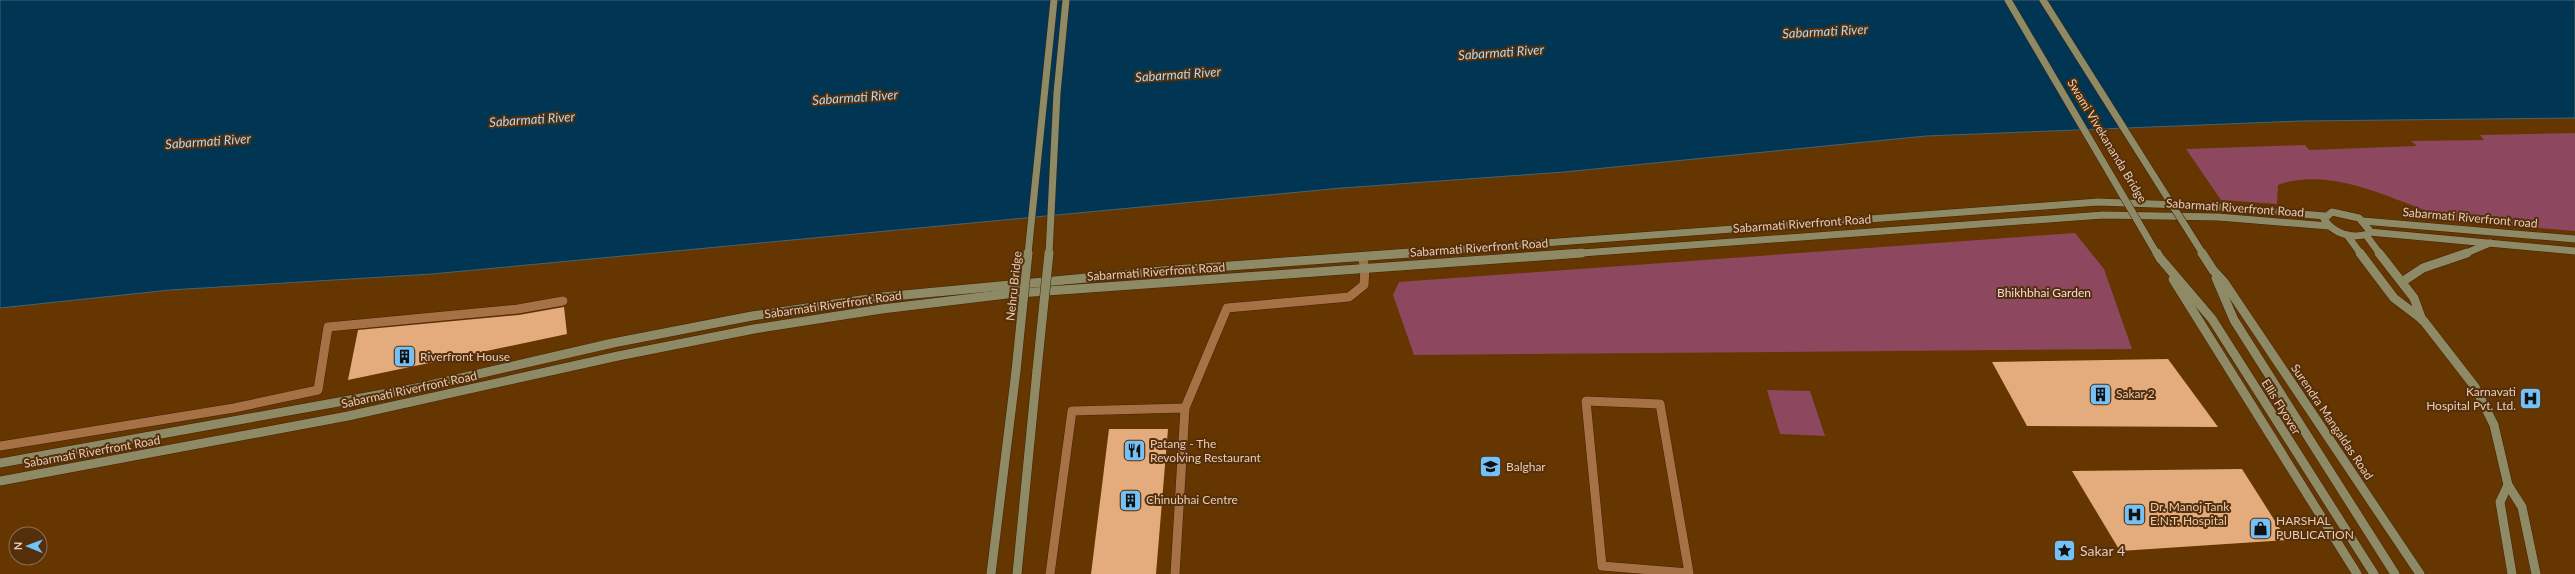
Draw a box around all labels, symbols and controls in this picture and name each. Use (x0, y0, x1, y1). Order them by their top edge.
water label: Sabarmati River (1782, 21, 1869, 41)
water label: Sabarmati River (1458, 41, 1545, 63)
water label: Sabarmati River (1135, 63, 1222, 85)
street label: Swami Vivekananda Bridge (2065, 76, 2150, 205)
water label: Sabarmati River (812, 86, 899, 108)
water label: Sabarmati River (489, 108, 576, 130)
water label: Sabarmati River (165, 130, 252, 152)
street label: Sabarmati Riverfront Road (2165, 195, 2305, 220)
street label: Sabarmati Riverfront road (2402, 204, 2538, 231)
street label: Sabarmati Riverfront Road (1732, 211, 1872, 236)
street label: Sabarmati Riverfront Road (1409, 235, 1549, 260)
street label: Nehru Bridge (1002, 250, 1025, 322)
street label: Sabarmati Riverfront Road (1086, 259, 1226, 284)
park label: Bhikhbhai Garden (1997, 285, 2091, 300)
street label: Sabarmati Riverfront Road (763, 287, 903, 322)
building icon: Riverfront House (392, 344, 418, 370)
place label: Riverfront House (420, 349, 510, 364)
street label: Surendra Mangaldas Road (2288, 361, 2377, 482)
street label: Sabarmati Riverfront Road (340, 368, 478, 411)
street label: Ellis Flyover (2258, 376, 2305, 438)
building icon: Sakar 2 (2088, 381, 2114, 407)
place label: Karnavati Hospital Pvt. Ltd. (2426, 384, 2516, 413)
place label: Sakar 2 (2116, 386, 2155, 401)
hospital icon: Karnavati Hospital Pvt. Ltd. (2518, 386, 2544, 412)
street label: Sabarmati Riverfront Road (22, 432, 161, 471)
place label: Patang - The Revolving Restaurant (1150, 436, 1262, 465)
restaurant icon: Patang - The Revolving Restaurant (1121, 438, 1147, 464)
school or university icon: Balghar (1478, 454, 1504, 480)
place label: Balghar (1506, 459, 1546, 474)
building icon: Chinubhai Centre (1118, 487, 1144, 513)
place label: Chinubhai Centre (1146, 492, 1238, 507)
place label: Dr. Manoj Tank E.N.T. Hospital (2150, 499, 2230, 528)
hospital icon: Dr. Manoj Tank E.N.T. Hospital (2121, 501, 2147, 527)
place label: HARSHAL PUBLICATION (2276, 513, 2354, 542)
shop icon: HARSHAL PUBLICATION (2247, 515, 2273, 541)
north arrow (8, 526, 48, 566)
place icon: Sakar 4 (2052, 538, 2078, 564)
text: N (11, 541, 24, 550)
place label: Sakar 4 (2080, 542, 2125, 559)

